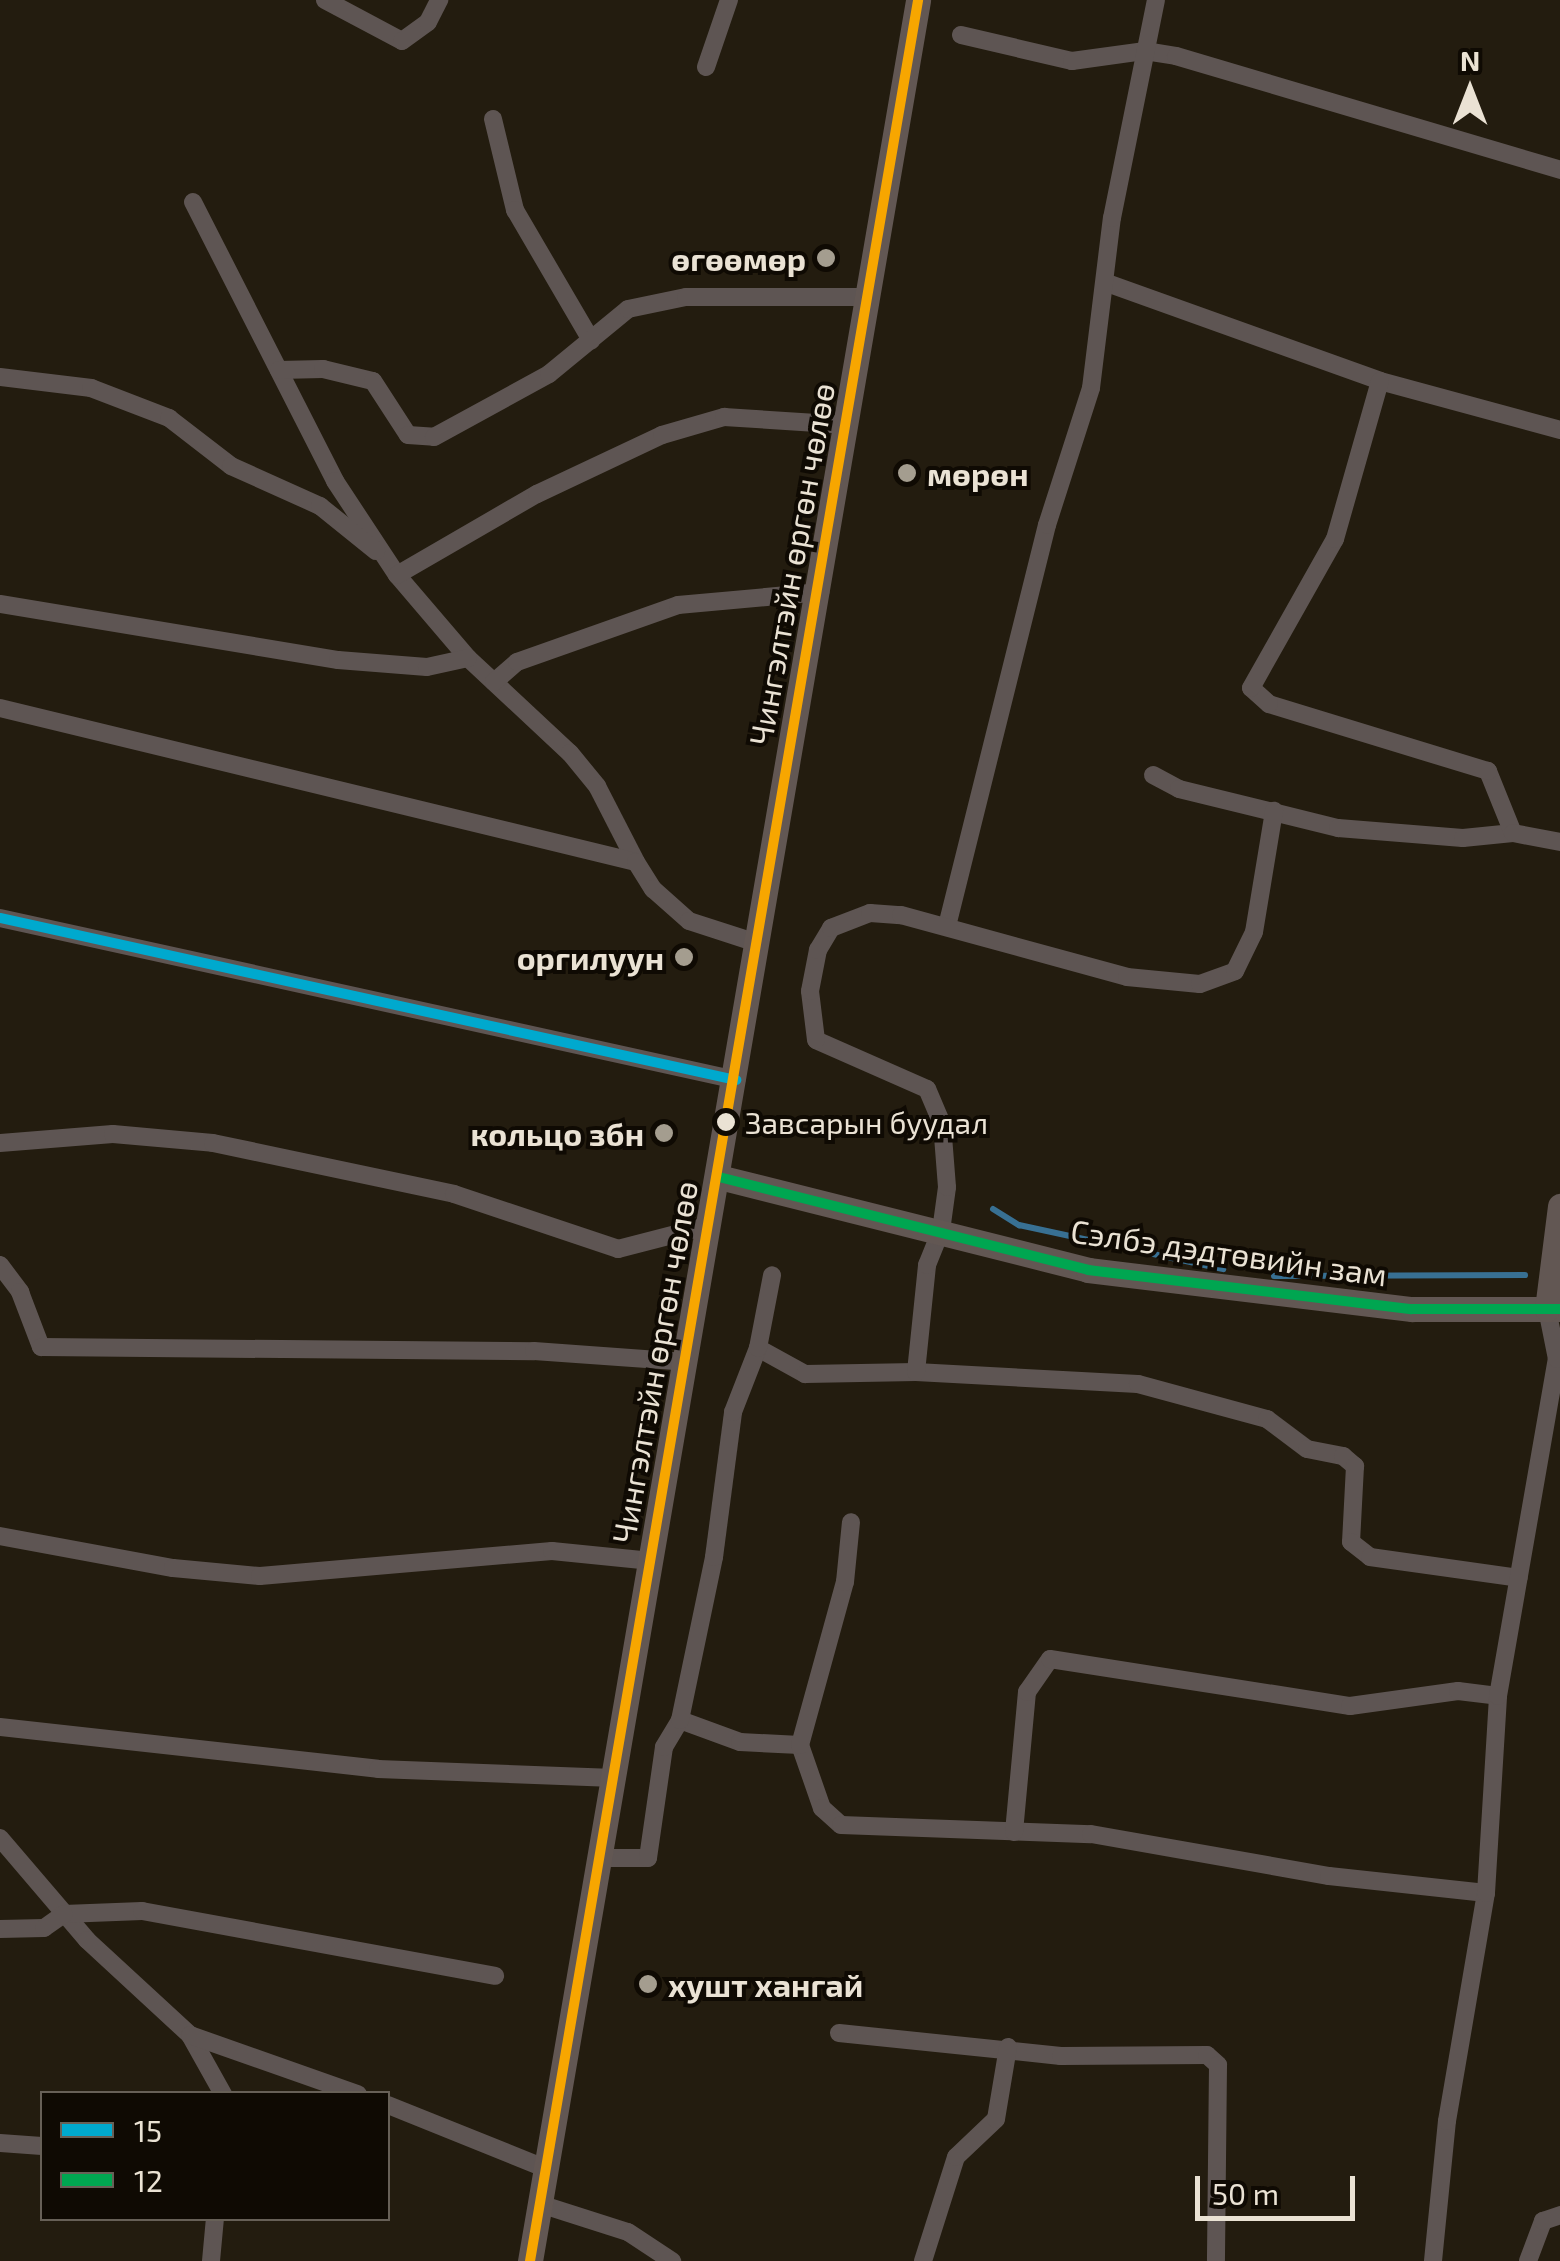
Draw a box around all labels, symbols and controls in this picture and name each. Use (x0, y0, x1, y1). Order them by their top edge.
north arrow (1420, 40, 1520, 140)
text: N (1460, 43, 1480, 77)
place label: өгөөмөр (671, 239, 806, 277)
marker: өгөөмөр (815, 247, 837, 269)
street label: Чингэлтэйн өргөн чөлөө (740, 380, 842, 748)
place label: мөрөн (927, 454, 1028, 492)
marker: мөрөн (896, 462, 918, 484)
place label: оргилуун (517, 938, 664, 976)
marker: оргилуун (673, 946, 695, 968)
place label: Завсарын буудал (745, 1104, 988, 1140)
marker: Завсарын буудал (716, 1112, 736, 1132)
place label: кольцо збн (470, 1114, 644, 1152)
marker: кольцо збн (653, 1122, 675, 1144)
street label: Чингэлтэйн өргөн чөлөө (603, 1178, 705, 1546)
street label: Сэлбэ дэдтөвийн зам (1068, 1211, 1390, 1293)
place label: хушт хангай (668, 1965, 863, 2003)
marker: хушт хангай (637, 1973, 659, 1995)
legend (40, 2091, 390, 2221)
text: 15 (134, 2112, 162, 2148)
scale bar (1200, 2156, 1360, 2218)
text: 12 (134, 2162, 163, 2198)
text: 50 m (1212, 2175, 1279, 2211)

